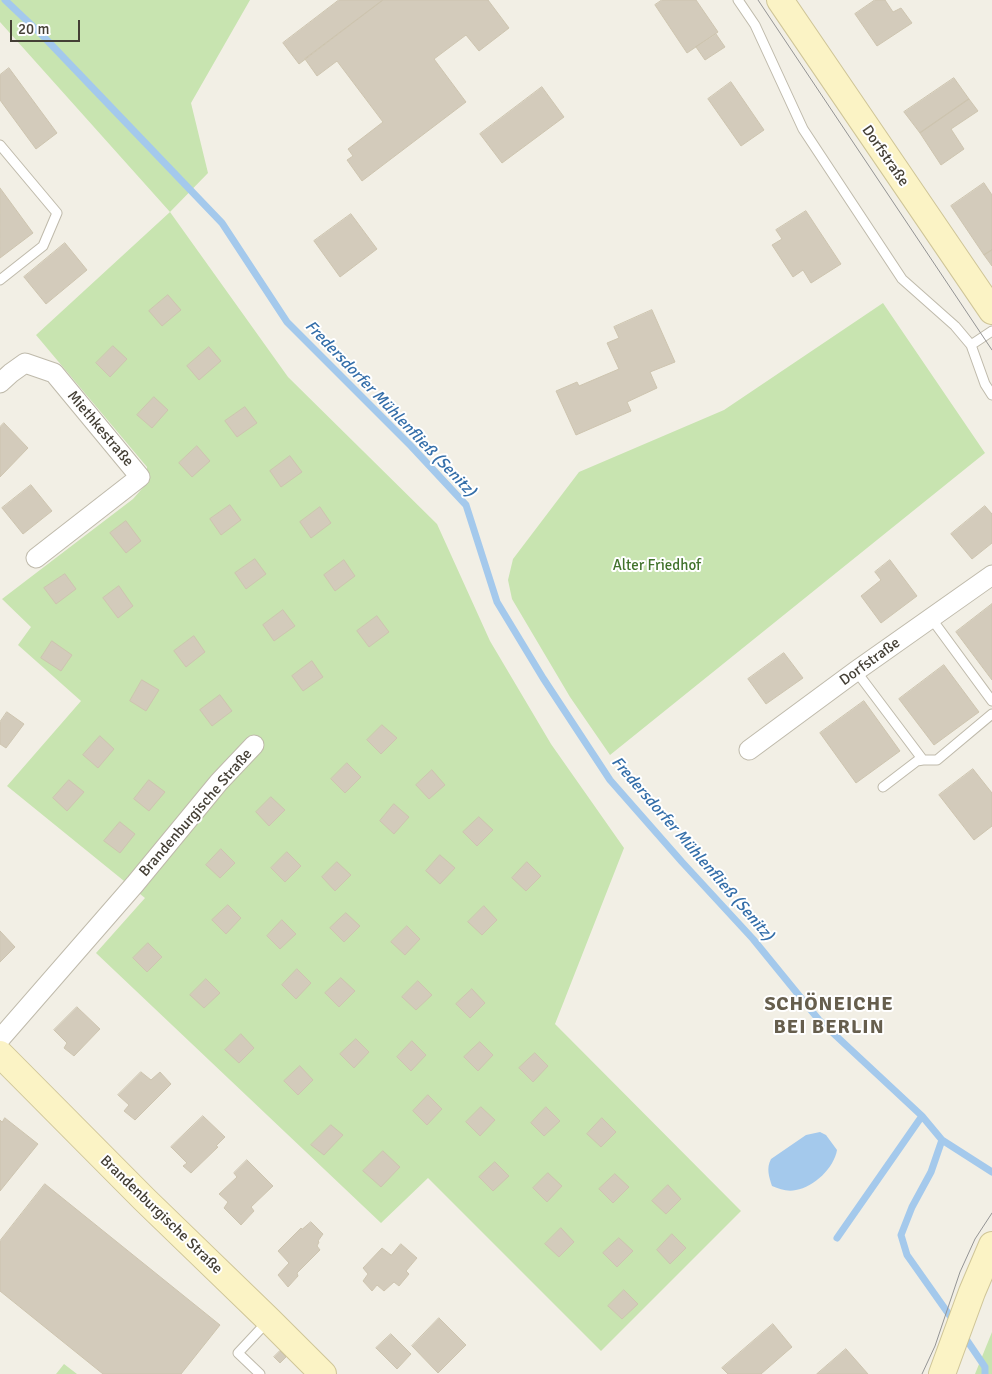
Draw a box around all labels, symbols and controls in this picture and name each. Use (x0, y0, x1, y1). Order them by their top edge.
scale bar (12, 10, 82, 42)
text: 20 m (18, 20, 49, 38)
street label: Dorfstraße (857, 122, 913, 190)
water label: Fredersdorfer Mühlenfließ (Senitz) (301, 317, 479, 501)
street label: Miethkestraße (63, 387, 137, 471)
park label: Alter Friedhof (613, 557, 701, 575)
street label: Dorfstraße (836, 634, 904, 690)
street label: Brandenburgische Straße (136, 745, 256, 881)
water label: Fredersdorfer Mühlenfließ (Senitz) (607, 753, 777, 945)
district label: SCHÖNEICHE BEI BERLIN (763, 993, 895, 1040)
street label: Brandenburgische Straße (96, 1152, 226, 1278)

